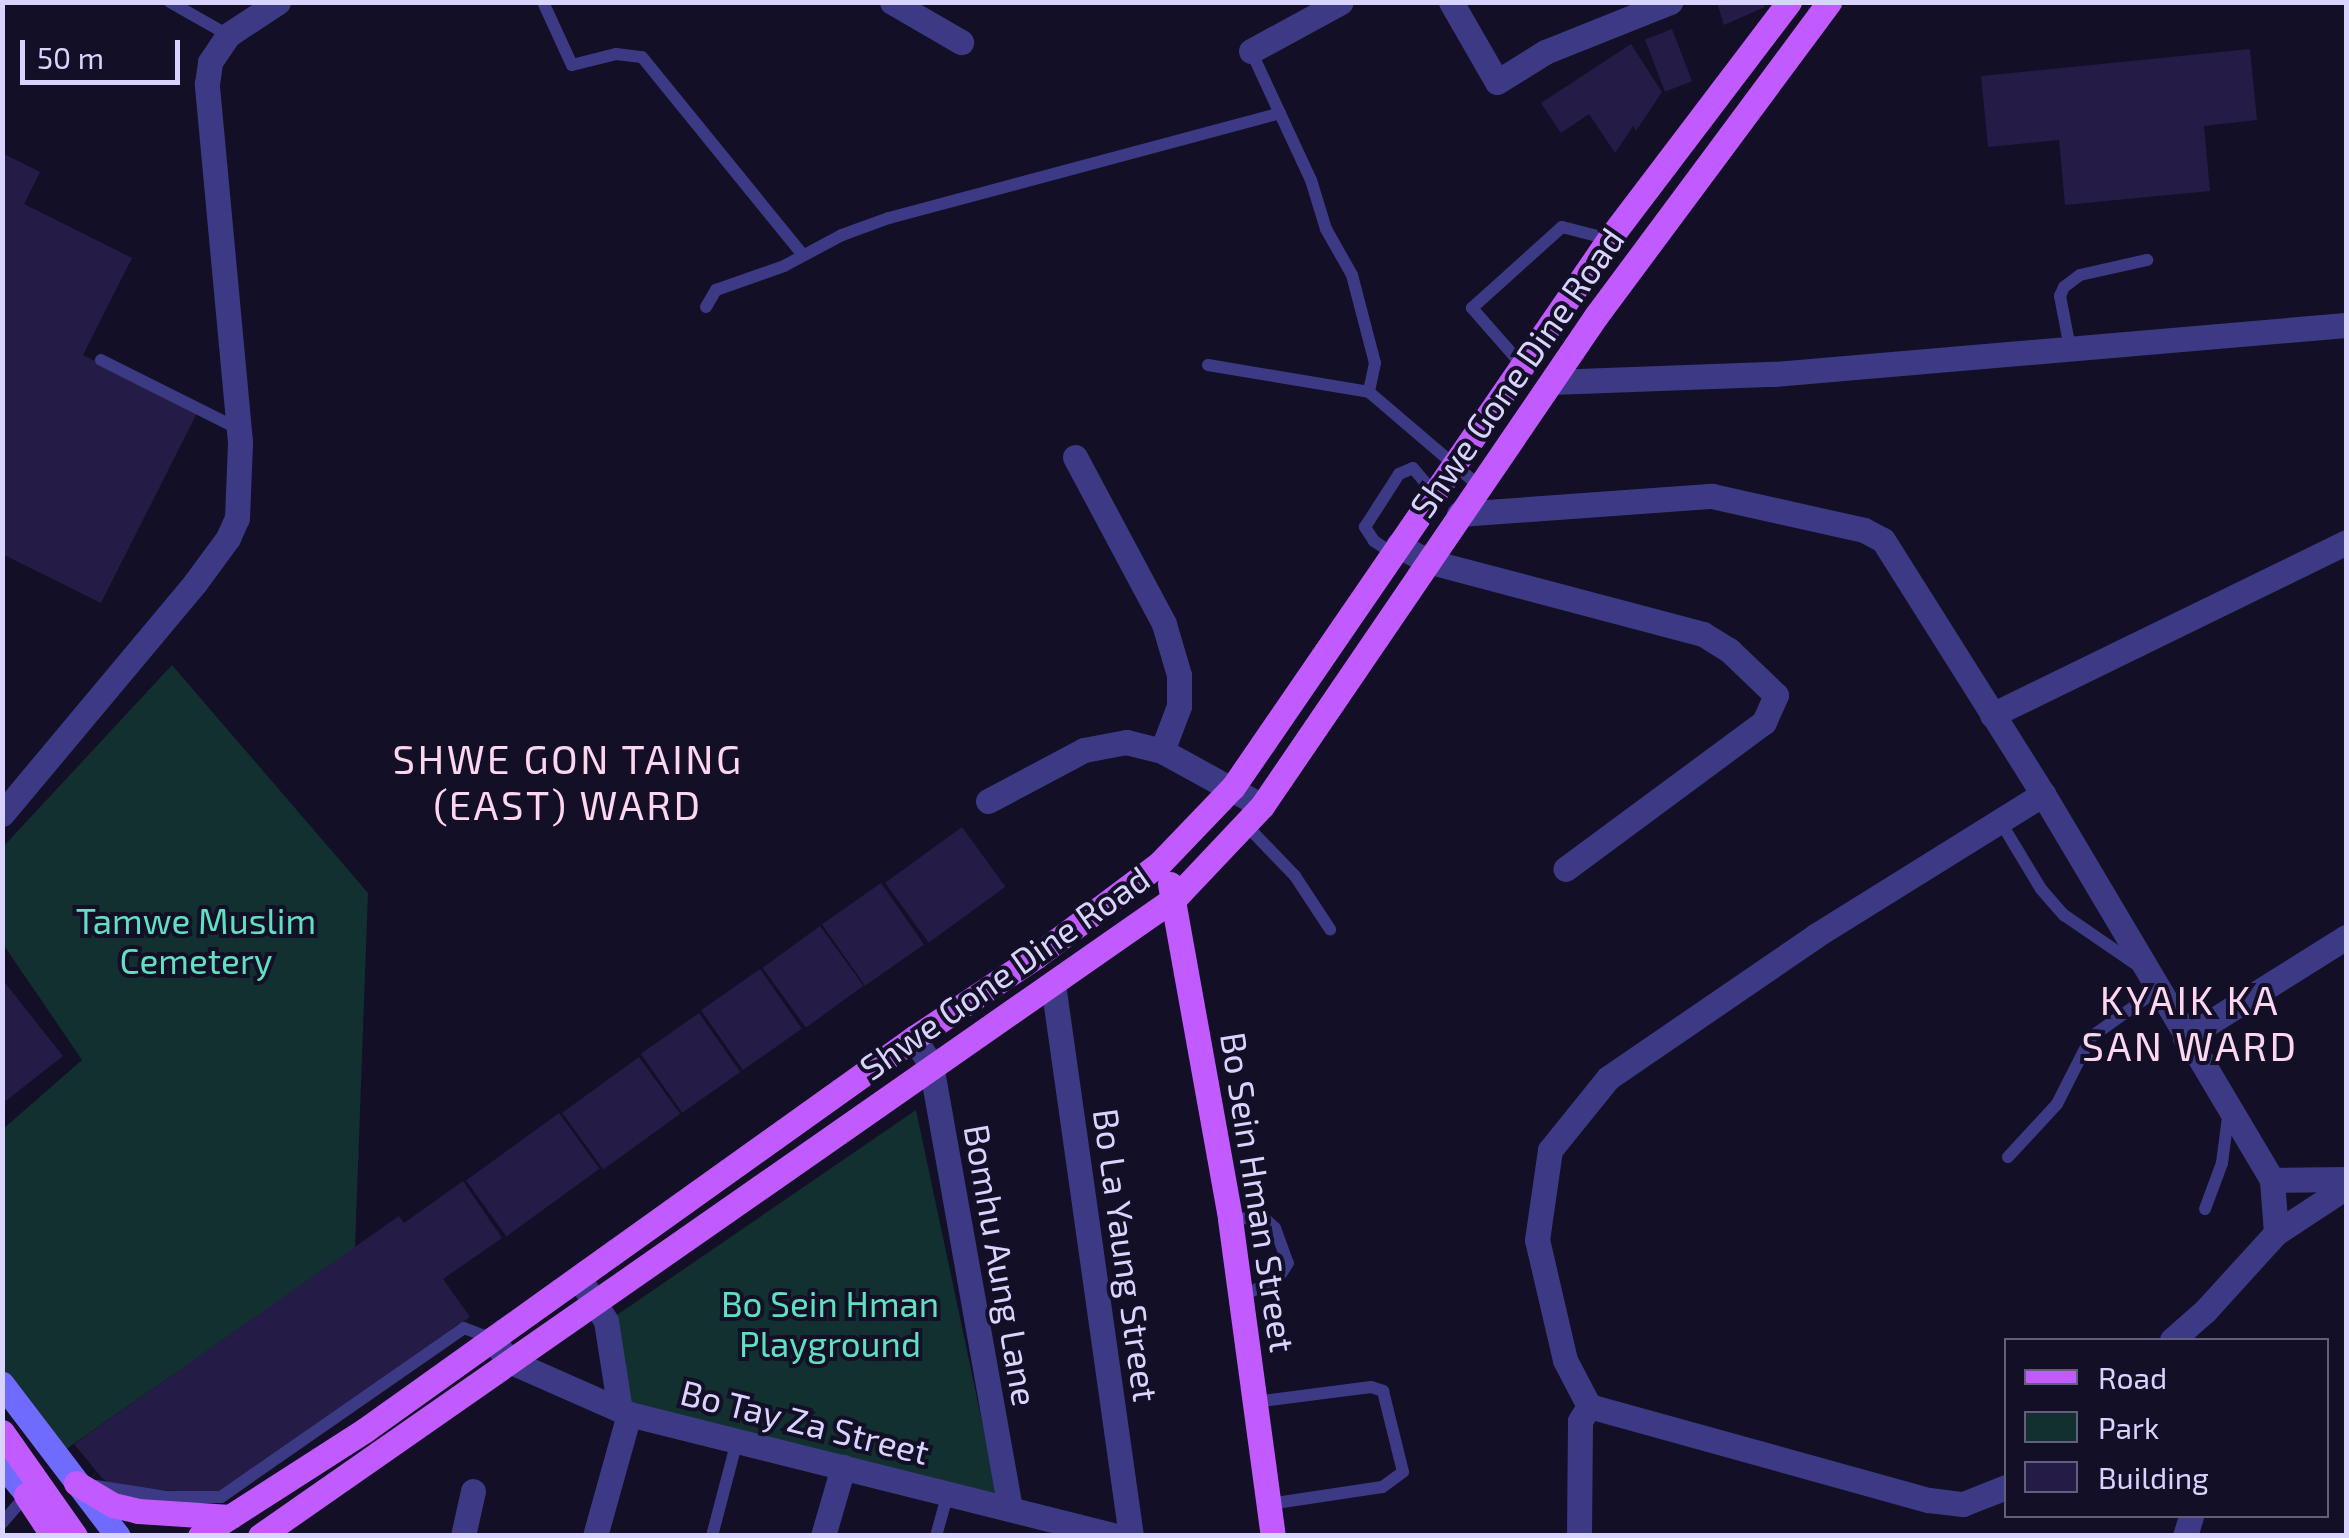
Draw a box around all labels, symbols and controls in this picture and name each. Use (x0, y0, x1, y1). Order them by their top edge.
scale bar (25, 20, 185, 82)
text: 50 m (37, 39, 104, 75)
street label: Shwe Gone Dine Road (1400, 219, 1632, 525)
district label: SHWE GON TAING (EAST) WARD (392, 734, 744, 828)
street label: Shwe Gone Dine Road (851, 856, 1157, 1088)
park label: Tamwe Muslim Cemetery (76, 899, 316, 981)
district label: KYAIK KA SAN WARD (2081, 975, 2299, 1069)
street label: Bo Sein Hman Street (1213, 1029, 1305, 1355)
street label: Bo La Yaung Street (1086, 1105, 1168, 1405)
street label: Bomhu Aung Lane (956, 1120, 1048, 1410)
park label: Bo Sein Hman Playground (721, 1282, 939, 1364)
legend (2004, 1338, 2329, 1518)
text: Road (2098, 1359, 2167, 1395)
street label: Bo Tay Za Street (676, 1370, 934, 1472)
text: Park (2098, 1409, 2159, 1445)
text: Building (2098, 1459, 2209, 1495)

